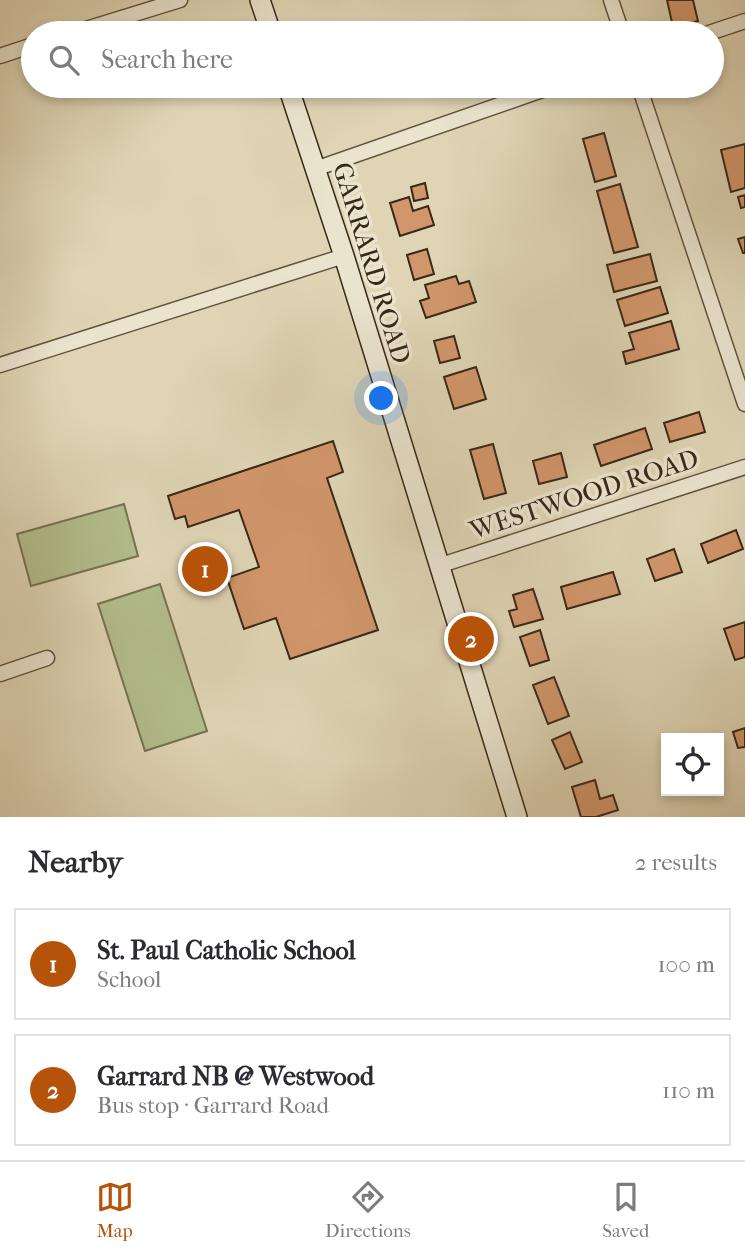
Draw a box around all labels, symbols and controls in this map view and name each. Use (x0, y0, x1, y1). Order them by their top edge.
search box (21, 21, 724, 98)
icon: search (45, 41, 83, 79)
text: Search here (101, 44, 233, 75)
street label: GARRARD ROAD (326, 159, 417, 368)
your location (364, 381, 398, 415)
street label: WESTWOOD ROAD (465, 443, 702, 546)
pin: 1 (182, 543, 228, 595)
pin: 2 (448, 613, 494, 665)
map controls (661, 733, 724, 796)
button: locate (661, 733, 724, 796)
text: Nearby (28, 845, 123, 880)
text: 2 results (635, 849, 717, 876)
text: St. Paul Catholic School (97, 935, 356, 966)
text: 1 (49, 951, 57, 978)
text: 100 m (657, 951, 715, 978)
text: School (97, 966, 161, 993)
text: Garrard NB @ Westwood (97, 1061, 374, 1092)
text: 2 (47, 1077, 59, 1104)
text: 110 m (662, 1077, 715, 1104)
text: Bus stop · Garrard Road (97, 1092, 329, 1119)
tab: Map (96, 1178, 134, 1242)
tab: Directions (325, 1178, 411, 1242)
tab: Saved (602, 1178, 649, 1242)

